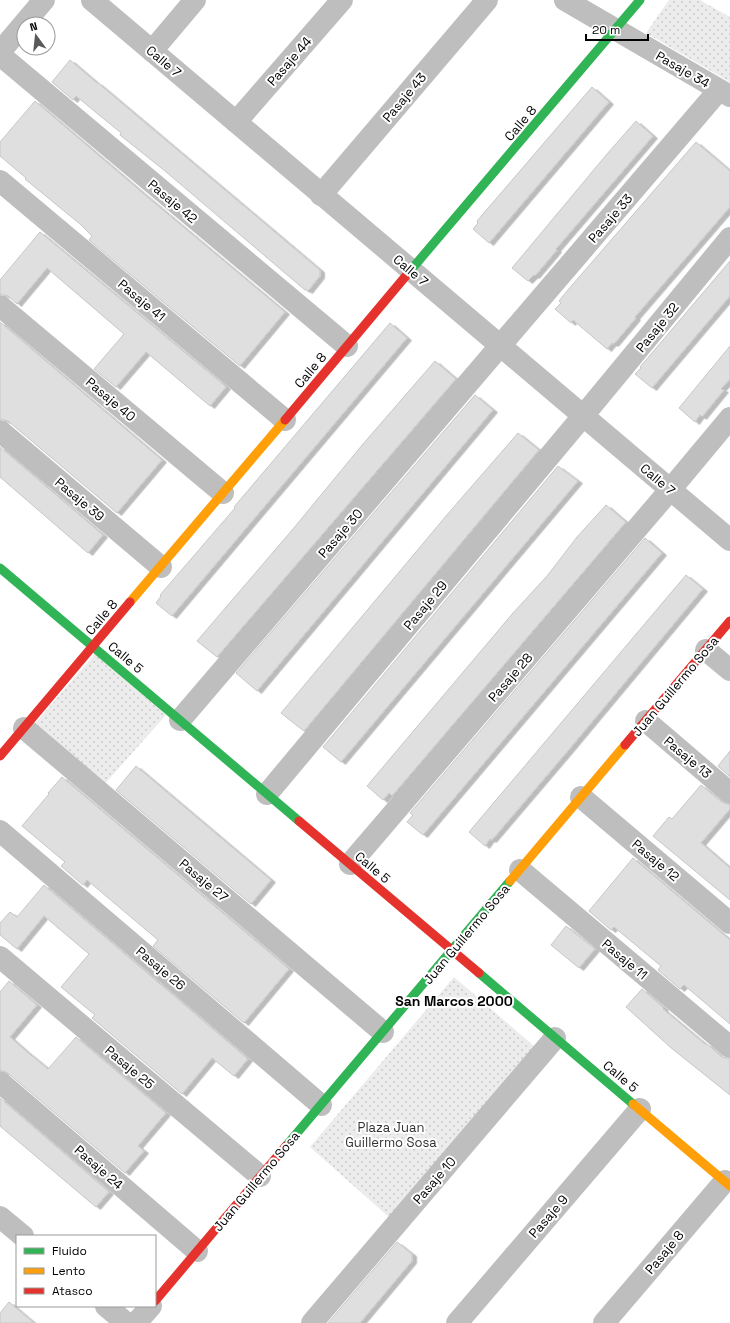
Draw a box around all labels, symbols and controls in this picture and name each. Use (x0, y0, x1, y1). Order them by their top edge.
north arrow (16, 16, 56, 56)
scale bar (586, 16, 648, 42)
text: N (28, 19, 39, 34)
text: 20 m (592, 22, 620, 38)
street label: Pasaje 44 (263, 33, 315, 89)
street label: Calle 7 (143, 42, 185, 81)
street label: Pasaje 34 (653, 47, 713, 92)
street label: Pasaje 43 (379, 69, 430, 126)
street label: Calle 8 (501, 102, 540, 145)
street label: Pasaje 42 (144, 176, 201, 227)
street label: Pasaje 33 (585, 190, 636, 246)
street label: Calle 7 (390, 251, 432, 290)
street label: Pasaje 41 (114, 276, 169, 325)
street label: Pasaje 32 (632, 299, 683, 356)
street label: Calle 8 (291, 349, 330, 392)
street label: Pasaje 40 (82, 374, 139, 425)
street label: Calle 7 (637, 460, 679, 499)
street label: Pasaje 39 (51, 474, 108, 525)
street label: Pasaje 30 (314, 505, 366, 561)
street label: Pasaje 29 (400, 577, 451, 634)
street label: Calle 8 (82, 596, 121, 639)
street label: Juan Guillermo Sosa (628, 632, 723, 740)
street label: Calle 5 (105, 638, 147, 677)
street label: Pasaje 28 (484, 649, 536, 705)
street label: Pasaje 13 (660, 733, 715, 782)
street label: Pasaje 12 (628, 836, 683, 885)
street label: Calle 5 (352, 848, 394, 887)
street label: Pasaje 27 (176, 855, 232, 906)
street label: Juan Guillermo Sosa (419, 880, 514, 988)
street label: Pasaje 11 (598, 935, 651, 983)
street label: Pasaje 26 (132, 943, 189, 994)
district label: San Marcos 2000 (395, 992, 513, 1010)
street label: Pasaje 25 (102, 1042, 158, 1093)
street label: Calle 5 (600, 1057, 642, 1096)
park label: Plaza Juan Guillermo Sosa (345, 1119, 437, 1151)
street label: Juan Guillermo Sosa (209, 1127, 304, 1235)
street label: Pasaje 24 (71, 1142, 127, 1193)
street label: Pasaje 10 (409, 1153, 460, 1208)
street label: Pasaje 9 (525, 1191, 572, 1241)
street label: Pasaje 8 (641, 1227, 688, 1278)
legend (16, 1235, 156, 1307)
text: Fluido (52, 1243, 87, 1259)
text: Lento (52, 1263, 86, 1279)
text: Atasco (52, 1283, 93, 1299)

